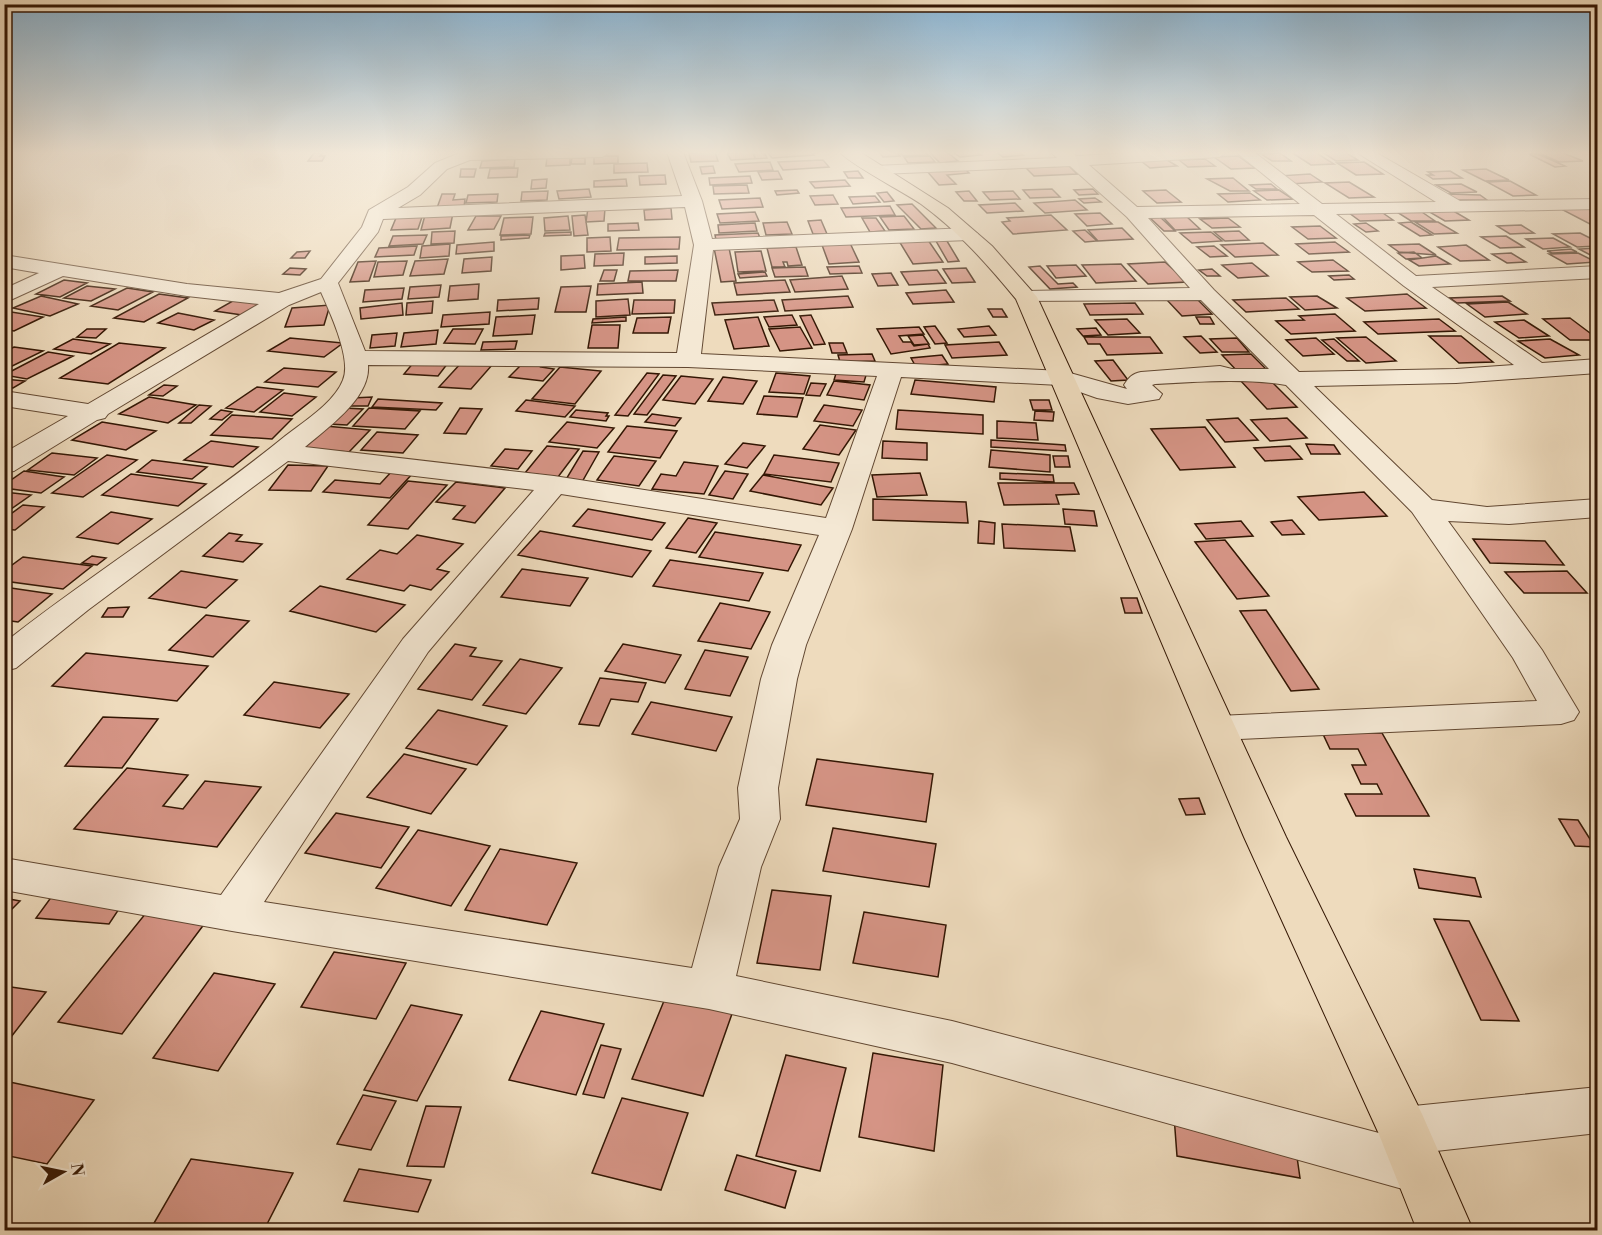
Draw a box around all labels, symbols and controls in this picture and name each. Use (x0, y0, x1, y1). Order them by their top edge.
north arrow (33, 1142, 93, 1202)
text: N (66, 1162, 88, 1178)

